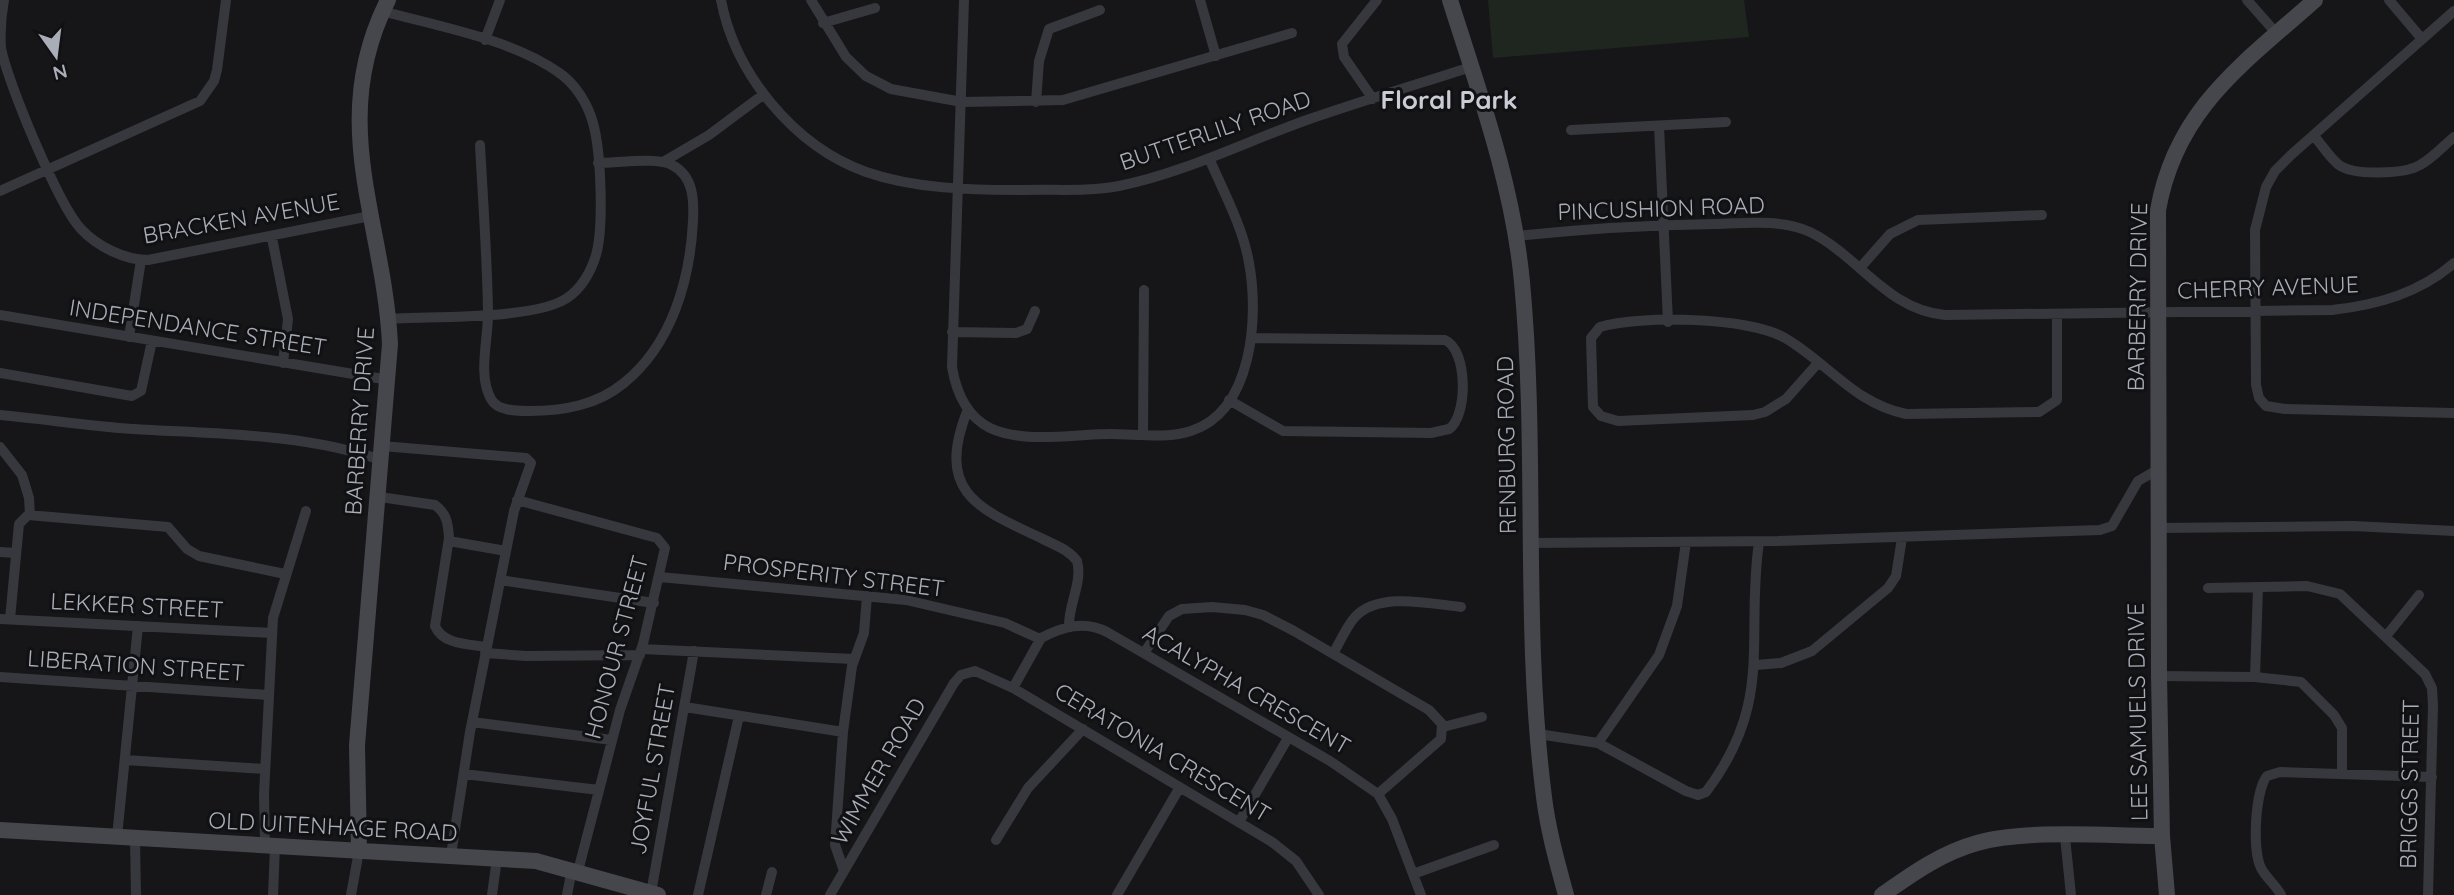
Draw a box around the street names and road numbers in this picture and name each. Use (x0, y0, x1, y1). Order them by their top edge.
street label: BUTTERLILY ROAD (1116, 84, 1314, 176)
street label: BRACKEN AVENUE (140, 186, 342, 250)
street label: PINCUSHION ROAD (1557, 190, 1765, 226)
street label: BARBERRY DRIVE (2121, 202, 2153, 392)
street label: CHERRY AVENUE (2177, 269, 2359, 305)
street label: INDEPENDANCE STREET (67, 292, 329, 362)
street label: BARBERRY DRIVE (338, 326, 380, 516)
street label: RENBURG ROAD (1490, 356, 1522, 534)
street label: PROSPERITY STREET (722, 547, 946, 603)
street label: HONOUR STREET (578, 552, 654, 742)
street label: LEKKER STREET (50, 586, 224, 624)
street label: LEE SAMUELS DRIVE (2121, 603, 2153, 821)
street label: ACALYPHA CRESCENT (1138, 618, 1356, 760)
street label: LIBERATION STREET (26, 643, 246, 687)
street label: CERATONIA CRESCENT (1050, 676, 1276, 828)
street label: JOYFUL STREET (623, 681, 681, 857)
street label: WIMMER ROAD (824, 692, 932, 850)
street label: BRIGGS STREET (2393, 699, 2425, 869)
street label: OLD UITENHAGE ROAD (208, 805, 458, 847)

